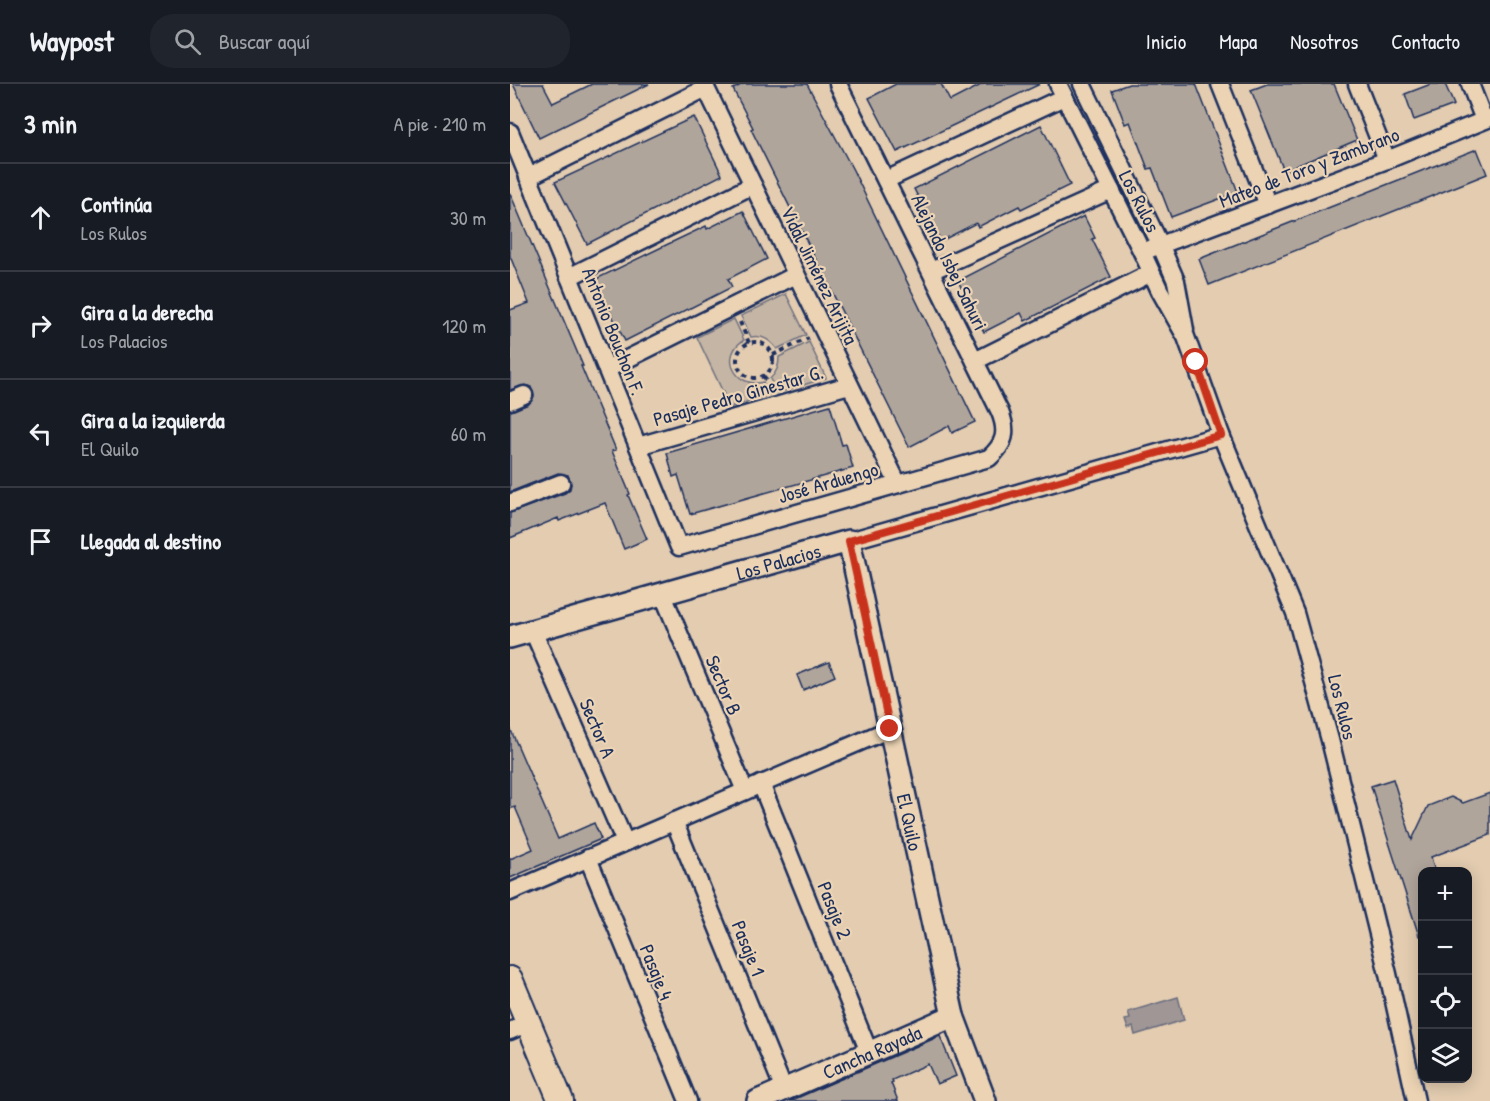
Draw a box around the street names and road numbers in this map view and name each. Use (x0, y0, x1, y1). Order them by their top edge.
street label: Mateo de Toro y Zambrano (1215, 120, 1403, 214)
street label: Los Rulos (1113, 165, 1167, 237)
street label: Alejando Isbej Sahuri (905, 189, 995, 335)
street label: Vidal Jiménez Arijita (775, 201, 865, 349)
street label: Antonio Bouchon F. (576, 263, 652, 399)
street label: Pasaje Pedro Ginestar G. (650, 358, 826, 432)
street label: José Arduengo (775, 455, 881, 509)
street label: Los Palacios (733, 536, 824, 586)
street label: Sector B (699, 651, 749, 719)
street label: Los Rulos (1322, 672, 1364, 743)
street label: Sector A (573, 694, 623, 762)
street label: El Quilo (891, 791, 930, 853)
street label: Pasaje 2 (811, 877, 859, 943)
street label: Pasaje 1 (726, 916, 772, 980)
street label: Pasaje 4 (634, 940, 680, 1004)
street label: Cancha Rayada (818, 1018, 926, 1085)

